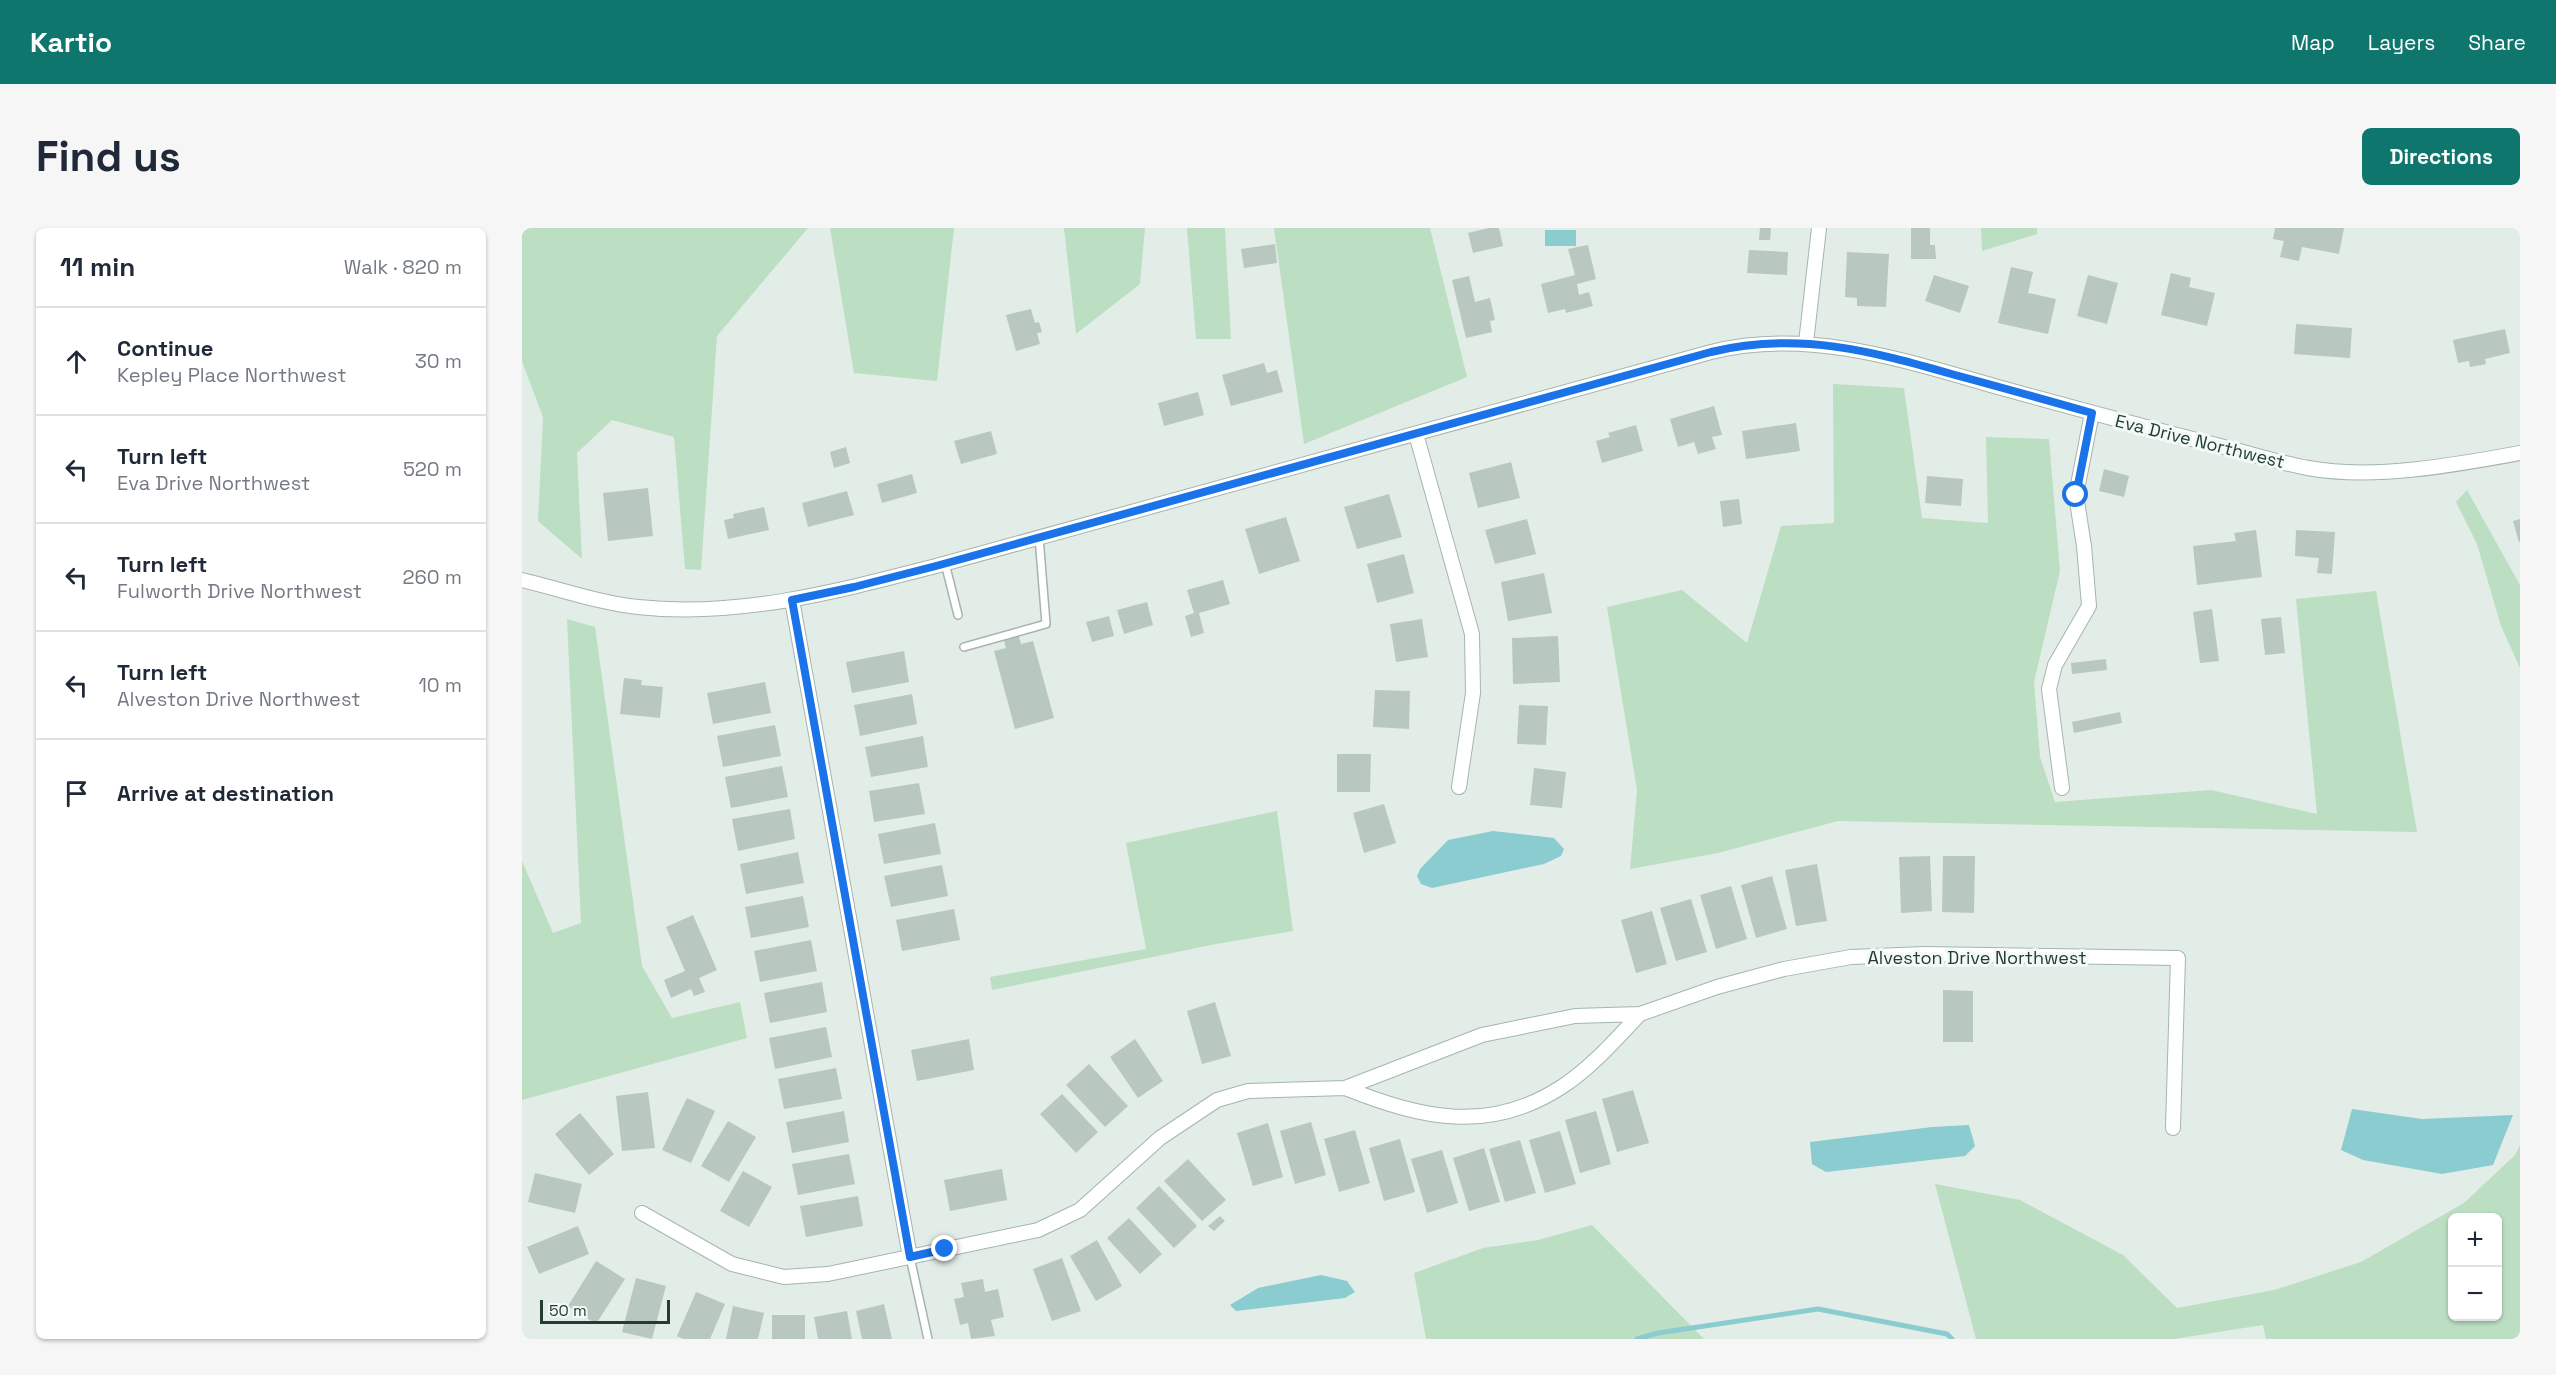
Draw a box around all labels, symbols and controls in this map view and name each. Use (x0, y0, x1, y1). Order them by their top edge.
text: Kartio (30, 24, 112, 60)
text: Map (2291, 29, 2335, 56)
text: Layers (2368, 29, 2435, 56)
text: Share (2468, 29, 2526, 56)
button: Directions (2362, 128, 2520, 185)
text: Find us (36, 130, 181, 183)
text: 11 min (60, 250, 135, 284)
text: Walk · 820 m (344, 254, 462, 280)
text: Continue (117, 334, 213, 362)
icon: ahead (60, 345, 93, 378)
text: 30 m (415, 348, 462, 374)
text: Kepley Place Northwest (117, 362, 346, 388)
street label: Eva Drive Northwest (2113, 409, 2287, 473)
text: Turn left (117, 442, 207, 470)
icon: left (60, 453, 93, 486)
text: 520 m (403, 456, 462, 482)
text: Eva Drive Northwest (117, 470, 310, 496)
route start (2062, 481, 2088, 507)
text: Turn left (117, 550, 207, 578)
icon: left (60, 561, 93, 594)
text: 260 m (403, 564, 462, 590)
text: Fulworth Drive Northwest (117, 578, 362, 604)
text: Turn left (117, 658, 207, 686)
icon: left (60, 669, 93, 702)
text: 10 m (418, 672, 462, 698)
text: Alveston Drive Northwest (117, 686, 360, 712)
icon: arrive (60, 777, 93, 810)
text: Arrive at destination (117, 779, 334, 807)
street label: Alveston Drive Northwest (1867, 946, 2087, 969)
map controls (2448, 1213, 2502, 1321)
button: + (2448, 1213, 2502, 1267)
route end (931, 1235, 957, 1261)
button: − (2448, 1267, 2502, 1321)
scale bar (540, 1297, 670, 1324)
text: 50 m (549, 1300, 587, 1321)

